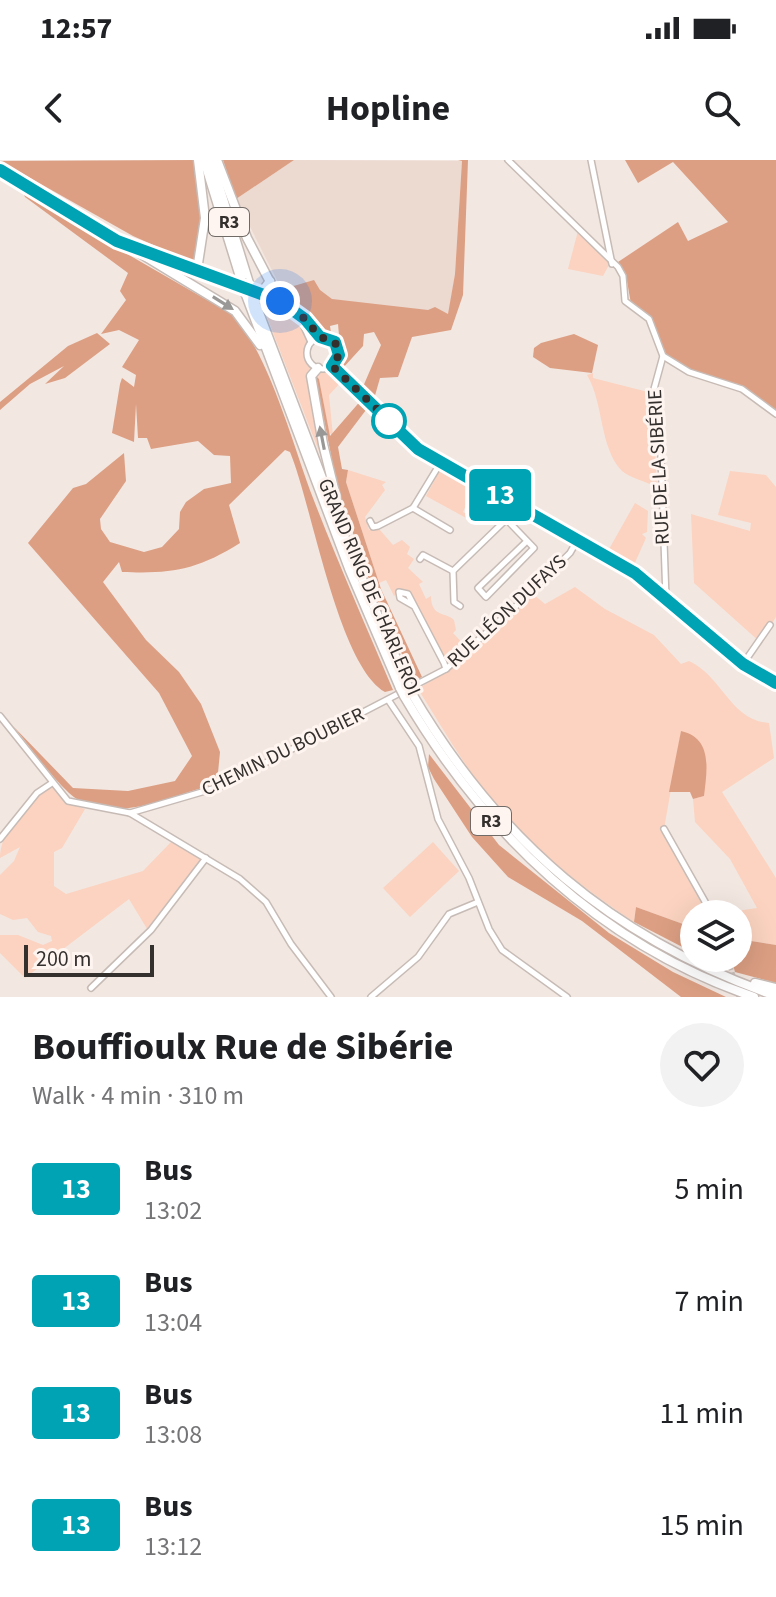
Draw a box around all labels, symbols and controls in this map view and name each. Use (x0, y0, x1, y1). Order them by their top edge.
text: 12:57 (40, 7, 112, 50)
text: Hopline (326, 83, 450, 134)
icon: back (32, 86, 76, 130)
icon: search (700, 86, 744, 130)
road number: R3 (209, 208, 249, 236)
your location (260, 281, 300, 321)
one-way arrow (212, 296, 234, 310)
street label: RUE DE LA SIBÉRIE (641, 389, 677, 545)
unlabelled marker (372, 404, 406, 438)
one-way arrow (315, 425, 328, 450)
line badge: 13 (464, 469, 536, 521)
street label: GRAND RING DE CHARLEROI (311, 474, 427, 700)
text: 13 (485, 475, 515, 515)
street label: RUE LÉON DUFAYS (441, 548, 573, 674)
street label: CHEMIN DU BOUBIER (197, 700, 369, 804)
road number: R3 (471, 807, 511, 835)
map controls (680, 900, 752, 972)
button: layers (680, 900, 752, 972)
scale bar (24, 941, 154, 977)
text: 200 m (36, 943, 91, 975)
text: Bouffioulx Rue de Sibérie (32, 1020, 453, 1074)
button: heart (660, 1023, 744, 1107)
text: Walk · 4 min · 310 m (32, 1077, 244, 1114)
text: Bus (144, 1149, 192, 1192)
text: 5 min (674, 1168, 744, 1211)
text: 13 (61, 1169, 91, 1209)
text: 13:02 (144, 1192, 202, 1229)
text: Bus (144, 1261, 192, 1304)
text: 7 min (674, 1280, 744, 1323)
text: 13 (61, 1281, 91, 1321)
text: 13:04 (144, 1304, 202, 1341)
text: Bus (144, 1373, 192, 1416)
text: 11 min (660, 1392, 744, 1435)
text: 13 (61, 1393, 91, 1433)
text: 13:08 (144, 1416, 202, 1453)
text: Bus (144, 1485, 192, 1528)
text: 15 min (660, 1504, 744, 1547)
text: 13 (61, 1505, 91, 1545)
text: 13:12 (144, 1528, 202, 1565)

